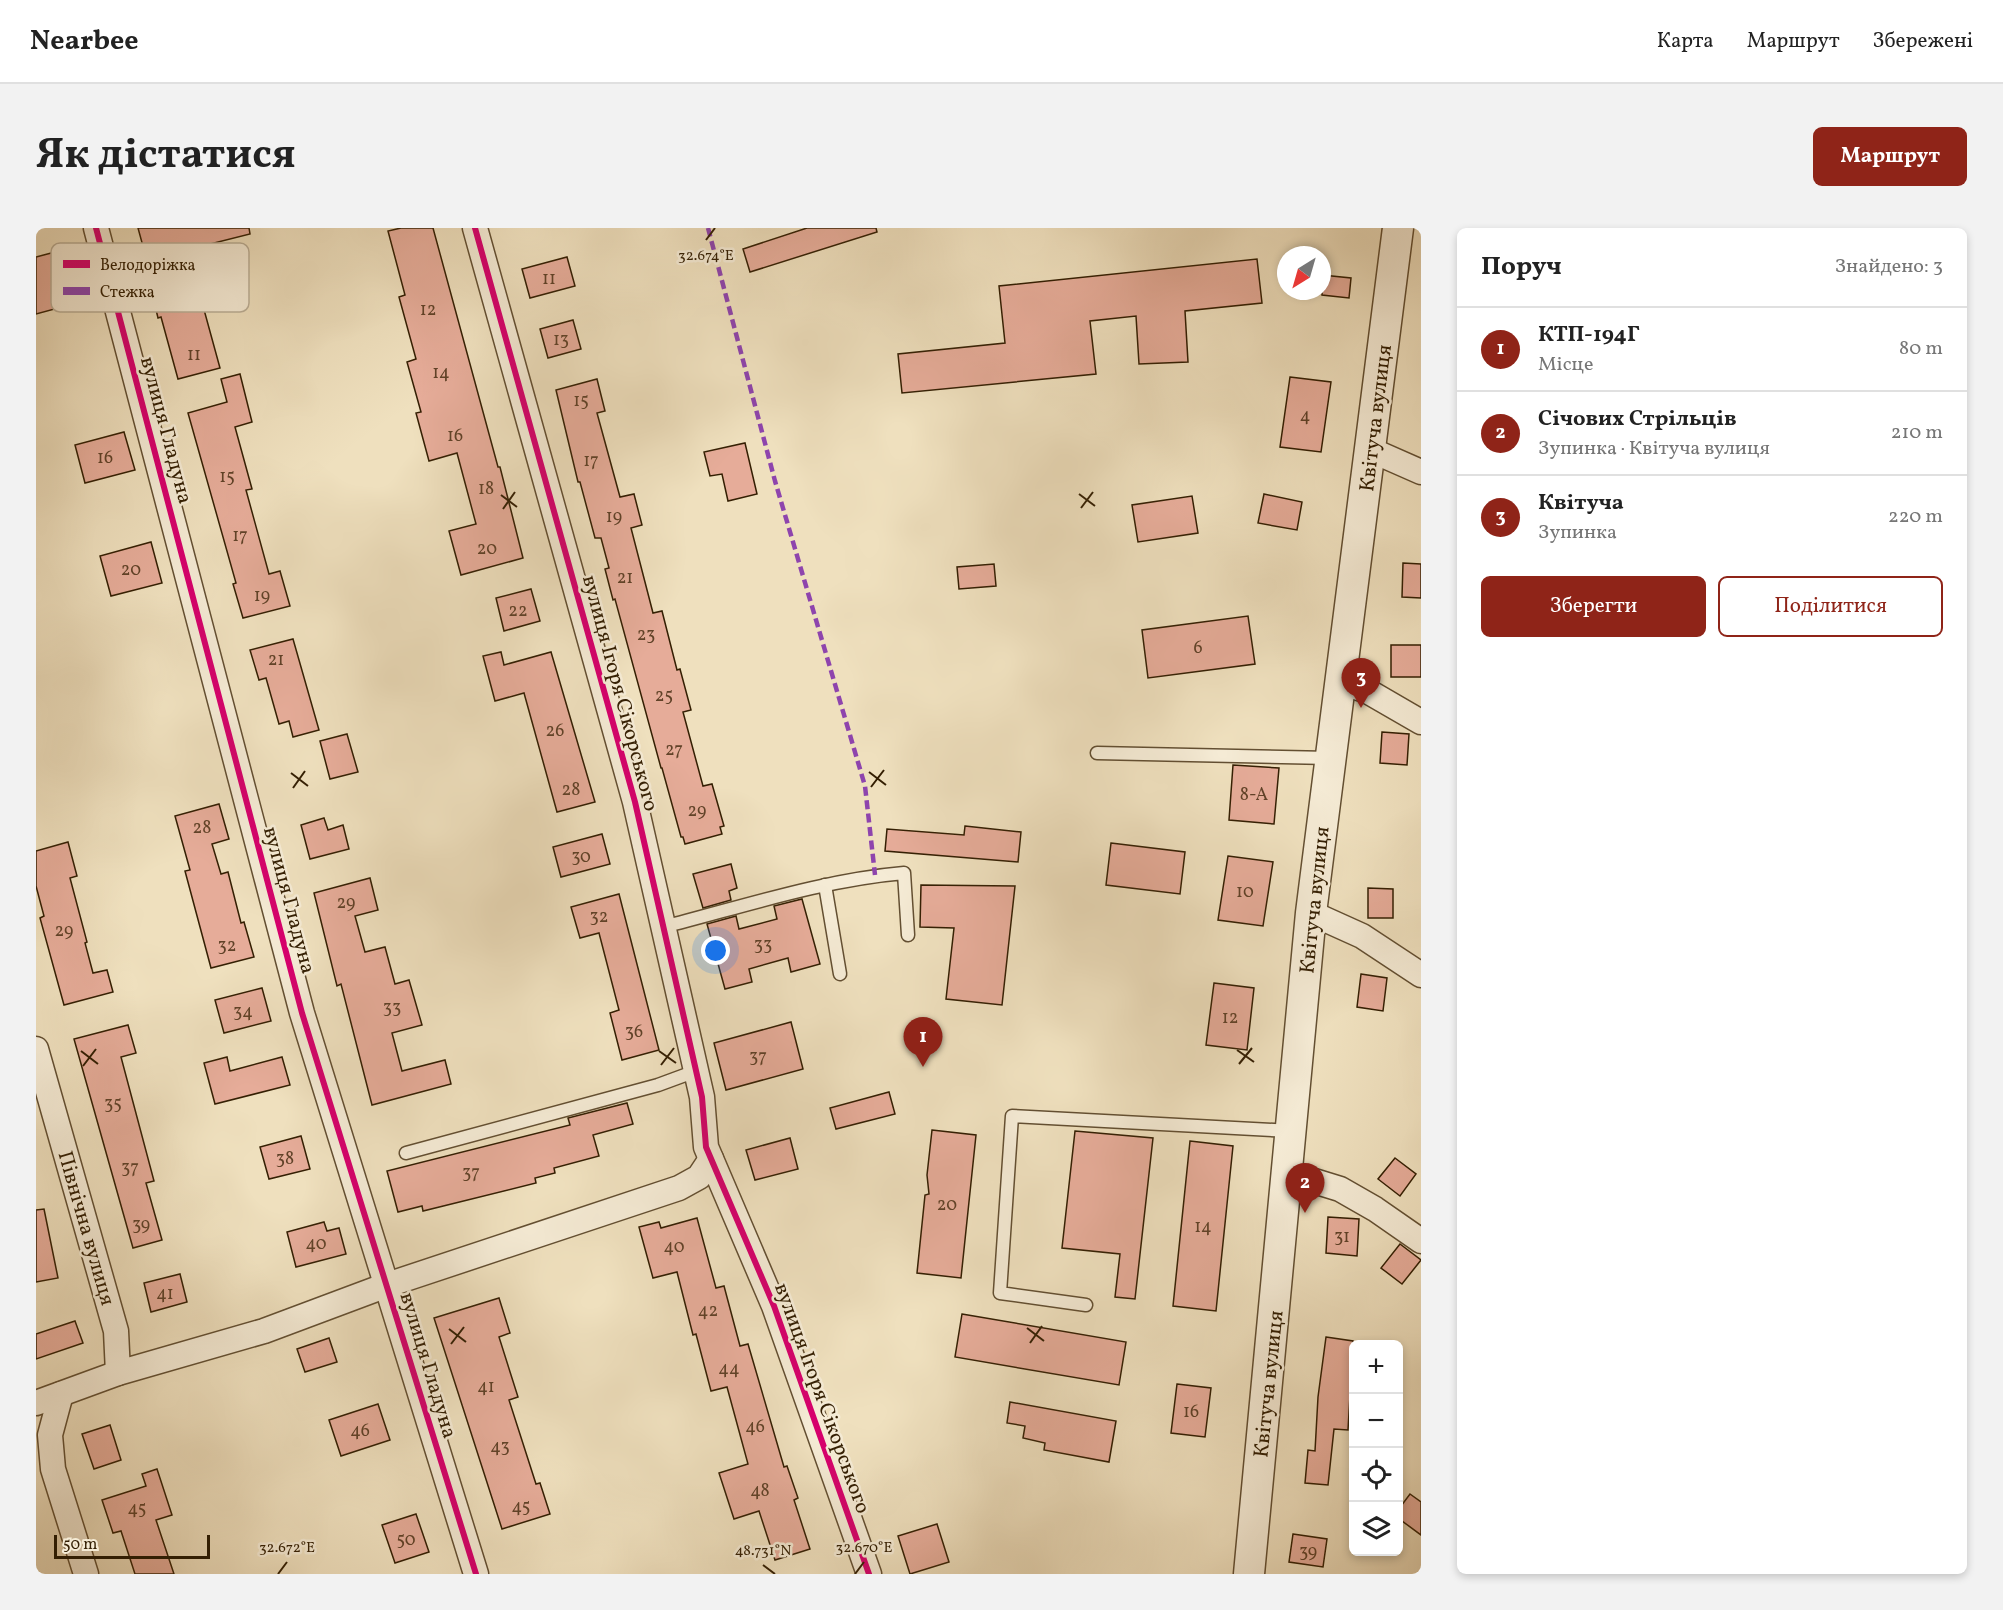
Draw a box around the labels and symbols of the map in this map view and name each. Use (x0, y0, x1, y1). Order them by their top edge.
legend (51, 243, 249, 312)
text: 32.674°E (678, 246, 734, 267)
north arrow (1277, 246, 1331, 300)
text: Велодоріжка (100, 255, 196, 277)
house number: 11 (542, 267, 556, 292)
text: Стежка (100, 282, 155, 304)
house number: 12 (420, 298, 436, 323)
house number: 13 (553, 328, 569, 353)
house number: 11 (187, 343, 201, 368)
street label: Квітуча вулиця (1353, 343, 1400, 493)
street label: вулиця Гладуна (132, 354, 199, 507)
house number: 14 (432, 361, 450, 386)
house number: 15 (573, 389, 589, 414)
house number: 4 (1300, 404, 1310, 429)
house number: 16 (447, 424, 463, 449)
house number: 16 (97, 446, 113, 471)
house number: 17 (583, 449, 599, 474)
house number: 15 (219, 465, 235, 490)
house number: 18 (478, 477, 494, 502)
house number: 19 (606, 505, 622, 530)
house number: 17 (232, 524, 248, 549)
house number: 20 (477, 537, 497, 562)
house number: 20 (121, 558, 141, 583)
house number: 21 (617, 566, 633, 591)
street label: вулиця Ігоря Сікорського (574, 572, 665, 815)
house number: 19 (254, 584, 270, 609)
house number: 22 (508, 599, 528, 624)
house number: 23 (637, 623, 655, 648)
house number: 6 (1193, 636, 1203, 661)
house number: 21 (268, 648, 284, 673)
pin: 3 (1342, 658, 1380, 708)
house number: 25 (655, 684, 673, 709)
house number: 26 (546, 719, 564, 744)
house number: 27 (665, 738, 683, 763)
house number: 28 (562, 778, 580, 803)
house number: 8-А (1240, 783, 1268, 808)
house number: 29 (688, 799, 706, 824)
house number: 28 (193, 816, 211, 841)
street label: вулиця Гладуна (255, 824, 322, 977)
street label: Квітуча вулиця (1293, 825, 1338, 975)
house number: 30 (571, 845, 591, 870)
house number: 10 (1236, 880, 1254, 905)
house number: 29 (337, 891, 355, 916)
house number: 32 (590, 905, 608, 930)
house number: 29 (55, 919, 73, 944)
house number: 33 (754, 933, 772, 958)
house number: 32 (218, 934, 236, 959)
your location (701, 936, 730, 965)
house number: 33 (383, 996, 401, 1021)
house number: 34 (233, 1000, 253, 1025)
house number: 12 (1222, 1006, 1238, 1031)
pin: 1 (904, 1018, 942, 1067)
house number: 36 (625, 1020, 643, 1045)
house number: 37 (749, 1045, 767, 1070)
house number: 35 (104, 1092, 122, 1117)
house number: 38 (276, 1147, 294, 1172)
street label: Північна вулиця (50, 1148, 121, 1309)
house number: 37 (121, 1156, 139, 1181)
house number: 37 (462, 1161, 480, 1186)
pin: 2 (1286, 1164, 1324, 1213)
house number: 20 (937, 1193, 957, 1218)
house number: 39 (132, 1213, 150, 1238)
house number: 14 (1194, 1215, 1212, 1240)
house number: 31 (1334, 1225, 1350, 1250)
house number: 40 (305, 1232, 327, 1257)
house number: 40 (663, 1235, 685, 1260)
street label: вулиця Ігоря Сікорського (766, 1279, 877, 1518)
house number: 41 (156, 1282, 174, 1307)
street label: вулиця Гладуна (392, 1289, 464, 1442)
house number: 42 (698, 1299, 718, 1324)
street label: Квітуча вулиця (1247, 1309, 1292, 1459)
house number: 44 (718, 1357, 740, 1382)
house number: 41 (477, 1375, 495, 1400)
house number: 16 (1183, 1400, 1199, 1425)
house number: 46 (745, 1415, 765, 1440)
house number: 46 (350, 1419, 370, 1444)
house number: 43 (490, 1435, 510, 1460)
house number: 48 (750, 1479, 770, 1504)
house number: 45 (512, 1495, 530, 1520)
house number: 45 (128, 1497, 146, 1522)
house number: 50 (396, 1528, 416, 1553)
scale bar (54, 1532, 210, 1560)
text: 32.672°E (259, 1538, 315, 1559)
text: 32.670°E (836, 1538, 892, 1559)
house number: 39 (1299, 1540, 1317, 1565)
text: 48.731°N (735, 1541, 791, 1562)

